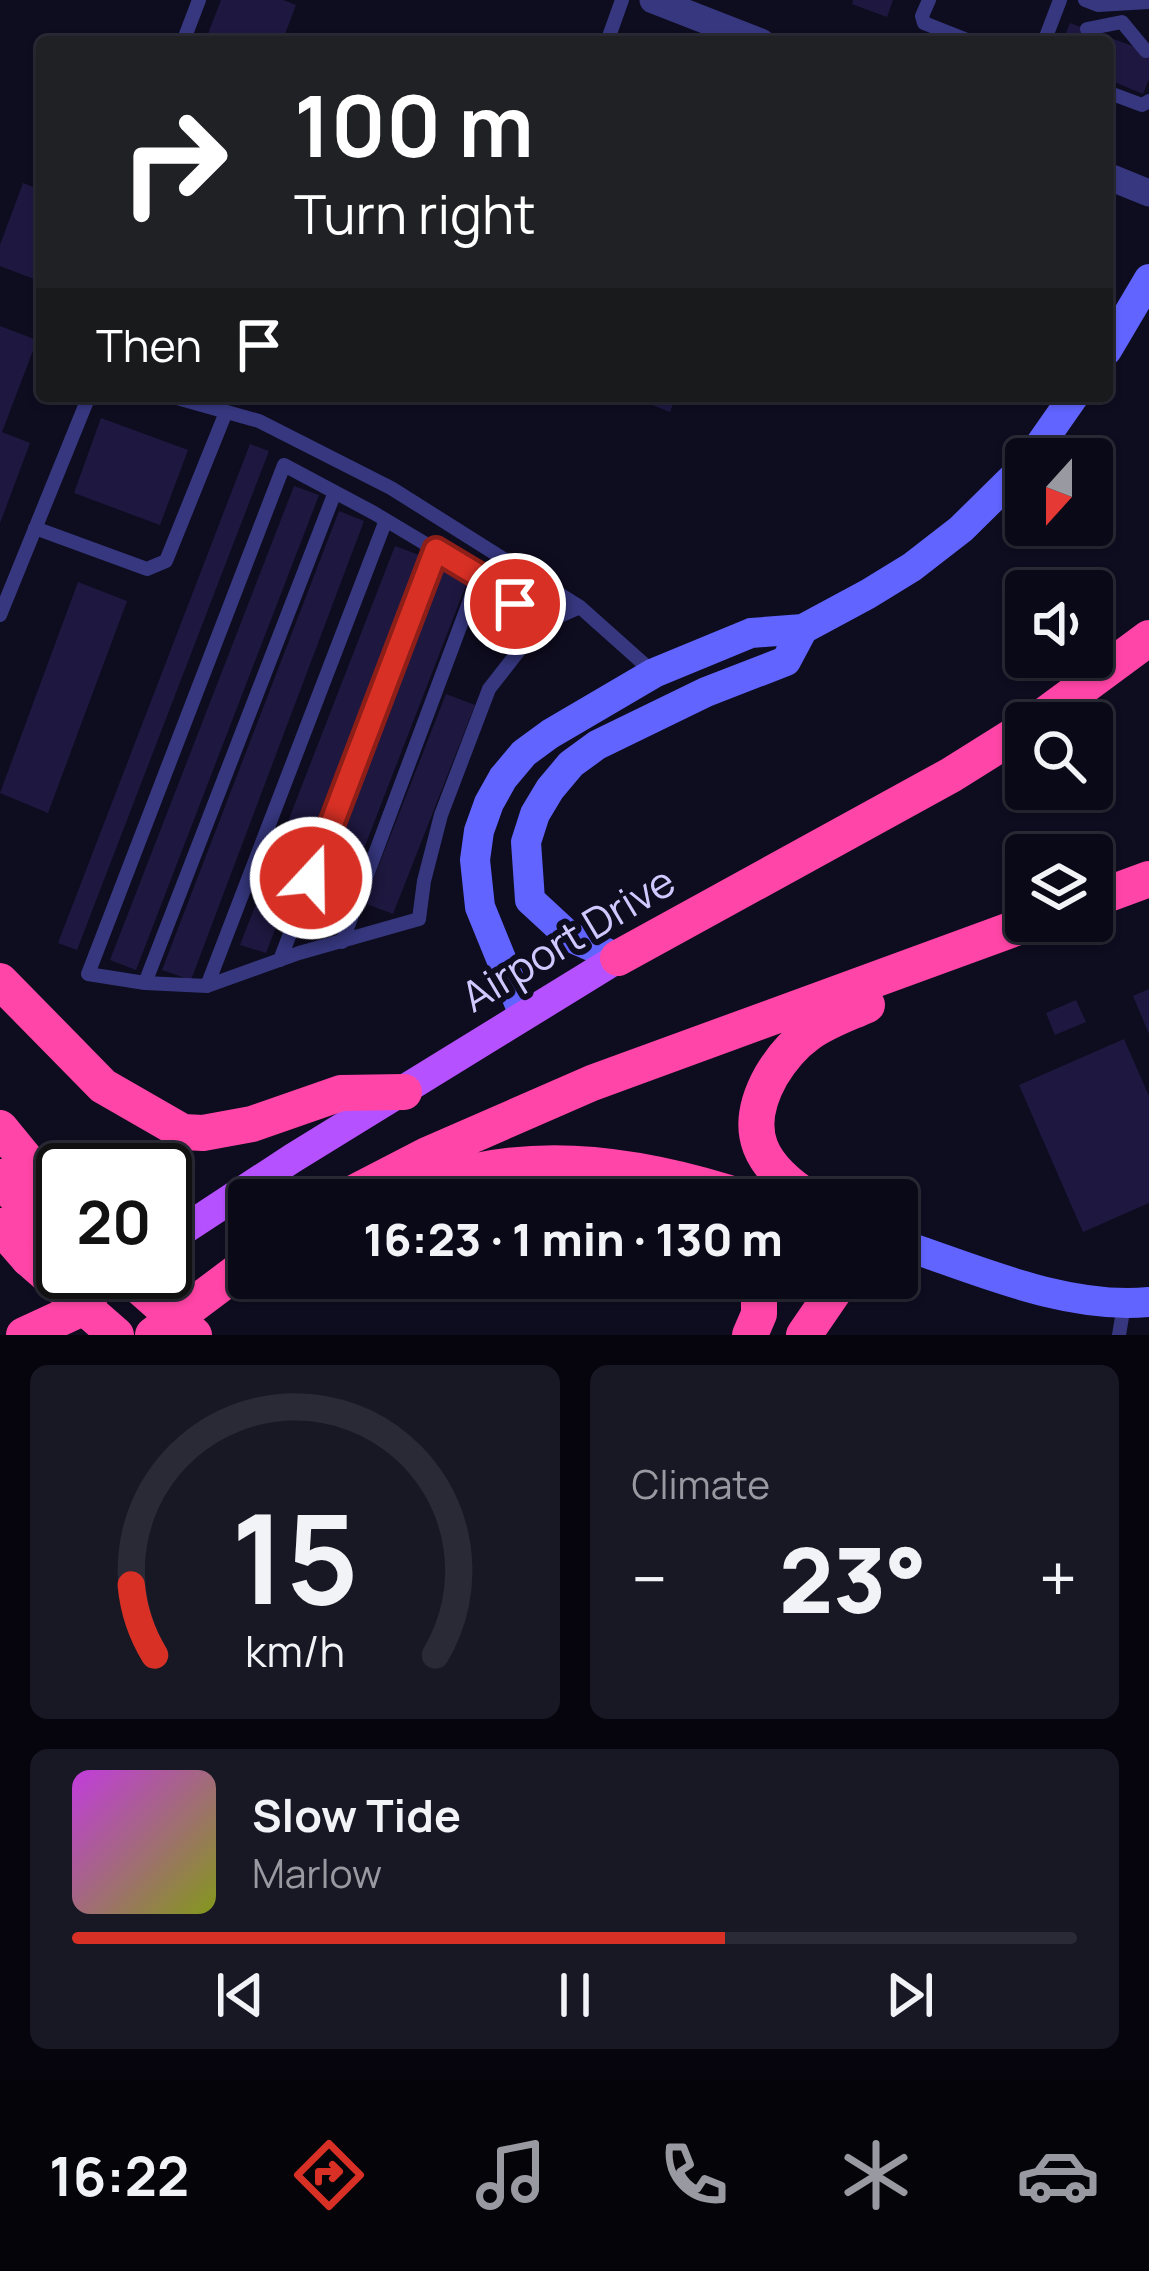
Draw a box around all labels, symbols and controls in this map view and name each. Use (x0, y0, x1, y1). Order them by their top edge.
text: 100 m (294, 67, 534, 182)
icon: right (96, 84, 252, 240)
text: Turn right (294, 176, 536, 250)
icon: arrive (226, 312, 292, 378)
text: Then (96, 314, 202, 376)
north arrow (1005, 438, 1113, 546)
map controls (1005, 438, 1113, 942)
pin (464, 553, 566, 655)
button: sound (1005, 570, 1113, 678)
icon: arrive (482, 571, 548, 637)
button: search (1005, 702, 1113, 810)
position arrow (248, 815, 374, 941)
button: layers (1005, 834, 1113, 942)
street label: Airport Drive (450, 852, 685, 1025)
speed limit sign: 20 (36, 1143, 192, 1299)
text: 16:23 · 1 min · 130 m (363, 1208, 783, 1270)
text: Climate (632, 1457, 770, 1511)
text: 15 (231, 1471, 359, 1641)
text: 23° (779, 1517, 927, 1640)
text: − (632, 1533, 667, 1623)
text: + (1039, 1533, 1077, 1623)
text: km/h (245, 1621, 345, 1680)
text: Slow Tide (252, 1784, 461, 1846)
text: Marlow (252, 1846, 382, 1900)
icon: previous (207, 1962, 273, 2028)
icon: pause (542, 1962, 608, 2028)
icon: next (877, 1962, 943, 2028)
icon: directions (287, 2133, 371, 2217)
icon: music (469, 2133, 553, 2217)
icon: phone (652, 2133, 736, 2217)
icon: climate (834, 2133, 918, 2217)
icon: car (1016, 2133, 1100, 2217)
text: 16:22 (49, 2138, 189, 2212)

